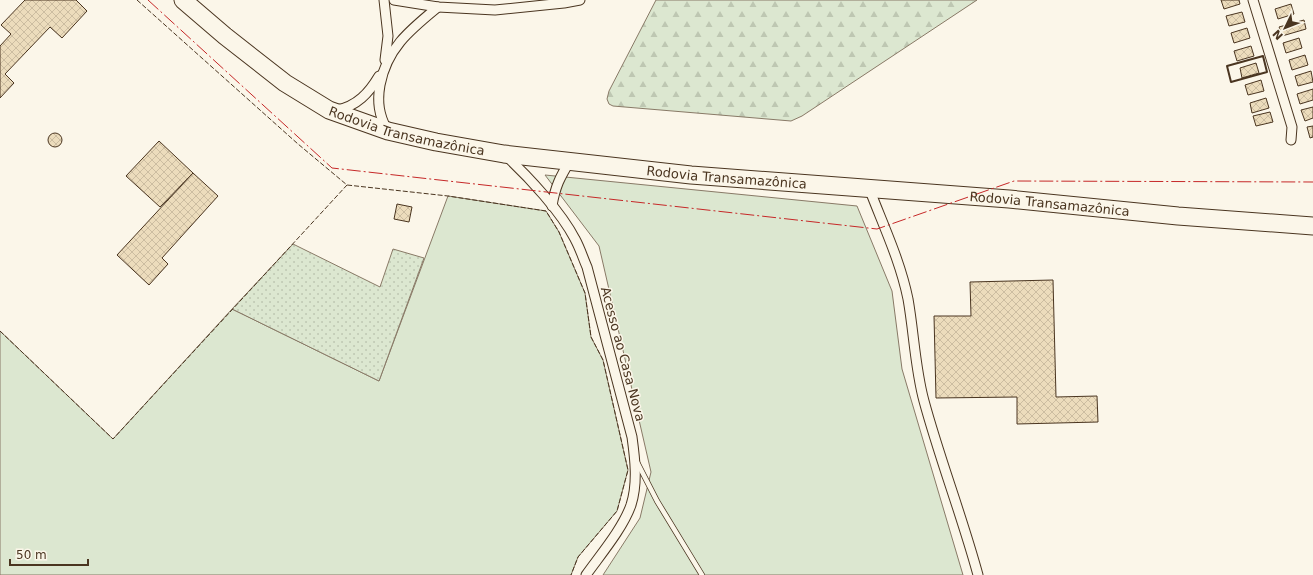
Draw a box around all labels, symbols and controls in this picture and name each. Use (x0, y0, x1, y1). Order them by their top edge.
north arrow (1265, 8, 1305, 48)
text: N (1270, 27, 1286, 42)
street label: Rodovia Transamazônica (327, 103, 486, 158)
street label: Rodovia Transamazônica (646, 163, 807, 191)
street label: Rodovia Transamazônica (969, 189, 1130, 219)
street label: Acesso ao Casa Nova (598, 285, 648, 423)
scale bar (10, 541, 88, 567)
text: 50 m (16, 548, 47, 562)

